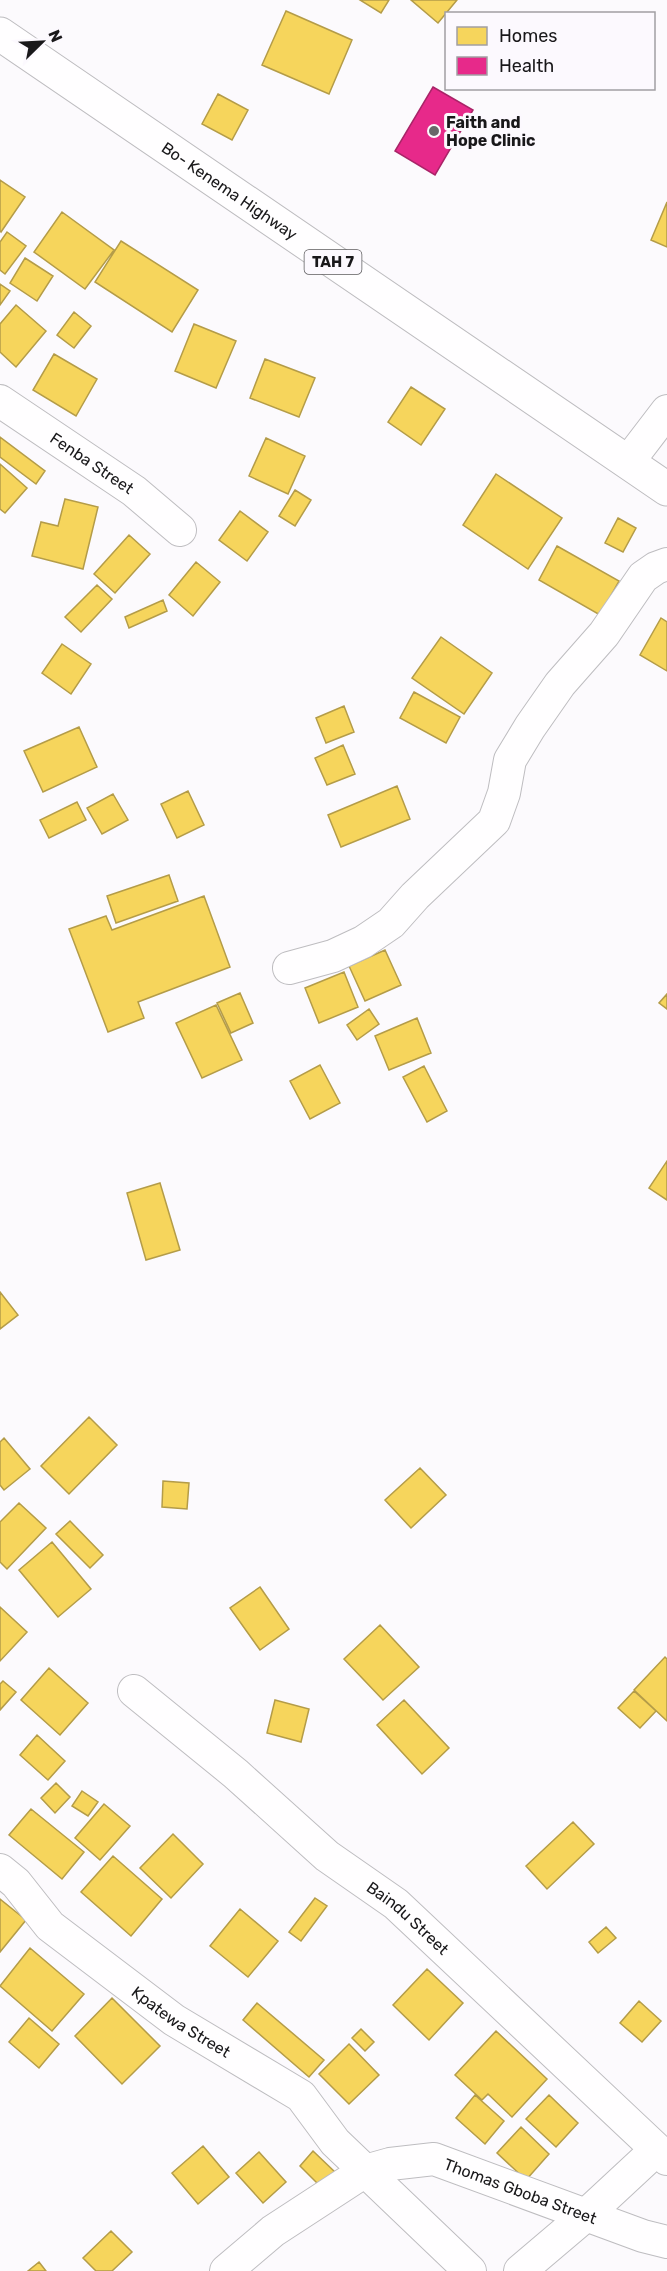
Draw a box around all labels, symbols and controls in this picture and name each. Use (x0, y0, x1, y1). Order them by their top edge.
north arrow (12, 12, 72, 72)
legend (445, 12, 655, 90)
text: Homes (499, 25, 557, 47)
text: N (44, 27, 66, 45)
text: Health (499, 55, 554, 77)
place label: Faith and Hope Clinic (446, 113, 535, 150)
marker: Faith and Hope Clinic (427, 124, 441, 138)
street label: Bo- Kenema Highway (158, 138, 301, 244)
road number: TAH 7 (304, 250, 362, 274)
street label: Fenba Street (47, 428, 137, 498)
street label: Baindu Street (363, 1877, 453, 1958)
street label: Kpatewa Street (128, 1982, 234, 2061)
street label: Thomas Gboba Street (442, 2154, 599, 2228)

